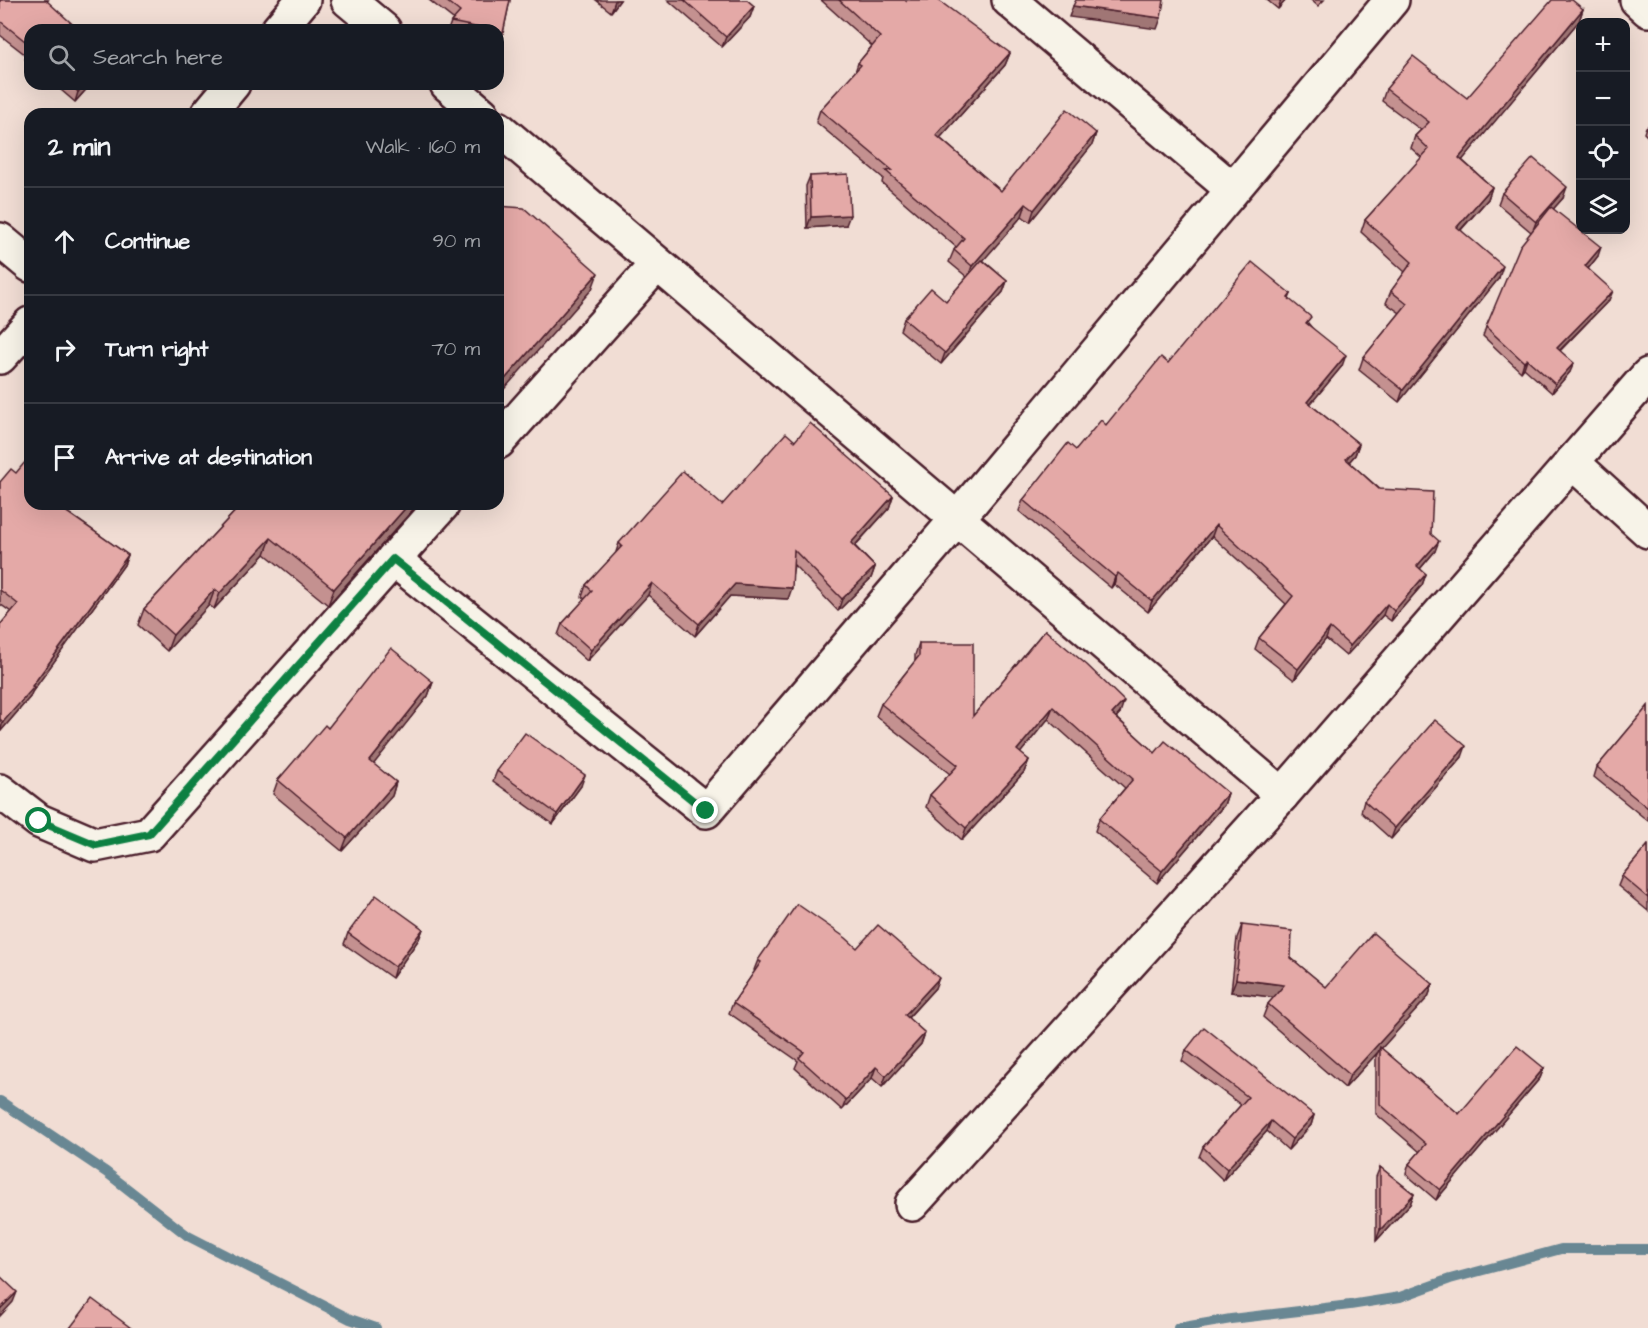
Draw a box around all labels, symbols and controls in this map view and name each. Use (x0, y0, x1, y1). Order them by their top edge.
map controls (1576, 18, 1630, 234)
button: + (1576, 18, 1630, 72)
search box (24, 24, 504, 90)
icon: search (45, 41, 78, 74)
text: Search here (93, 42, 223, 73)
button: − (1576, 72, 1630, 126)
button: locate (1576, 126, 1630, 180)
text: 2 min (48, 129, 110, 165)
text: Walk · 160 m (365, 133, 480, 161)
button: layers (1576, 180, 1630, 234)
icon: ahead (48, 225, 81, 258)
text: Continue (105, 226, 190, 257)
text: 90 m (432, 227, 480, 255)
icon: right (48, 333, 81, 366)
text: Turn right (105, 334, 208, 365)
text: 70 m (432, 335, 480, 363)
icon: arrive (48, 441, 81, 474)
text: Arrive at destination (105, 442, 312, 473)
route end (692, 797, 718, 823)
route start (25, 807, 51, 833)

